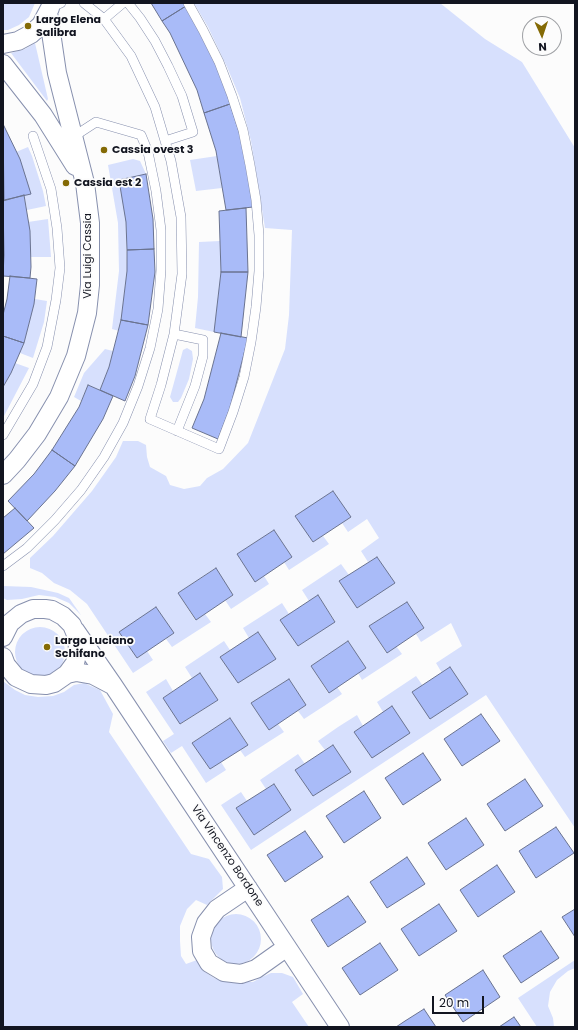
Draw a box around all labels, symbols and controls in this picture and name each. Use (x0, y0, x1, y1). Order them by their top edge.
place label: Largo Elena Salibra (36, 13, 101, 39)
north arrow (522, 16, 562, 56)
marker: Largo Elena Salibra (23, 21, 33, 31)
text: N (538, 39, 547, 55)
place label: Cassia ovest 3 (112, 143, 193, 157)
marker: Cassia ovest 3 (99, 145, 109, 155)
place label: Cassia est 2 (74, 176, 141, 190)
marker: Cassia est 2 (61, 178, 71, 188)
street label: Via Luigi Cassia (81, 213, 95, 299)
place label: Largo Luciano Schifano (55, 634, 134, 660)
marker: Largo Luciano Schifano (42, 642, 52, 652)
street label: Via Vincenzo Bordone (188, 803, 266, 909)
scale bar (434, 988, 486, 1014)
text: 20 m (439, 994, 469, 1011)

